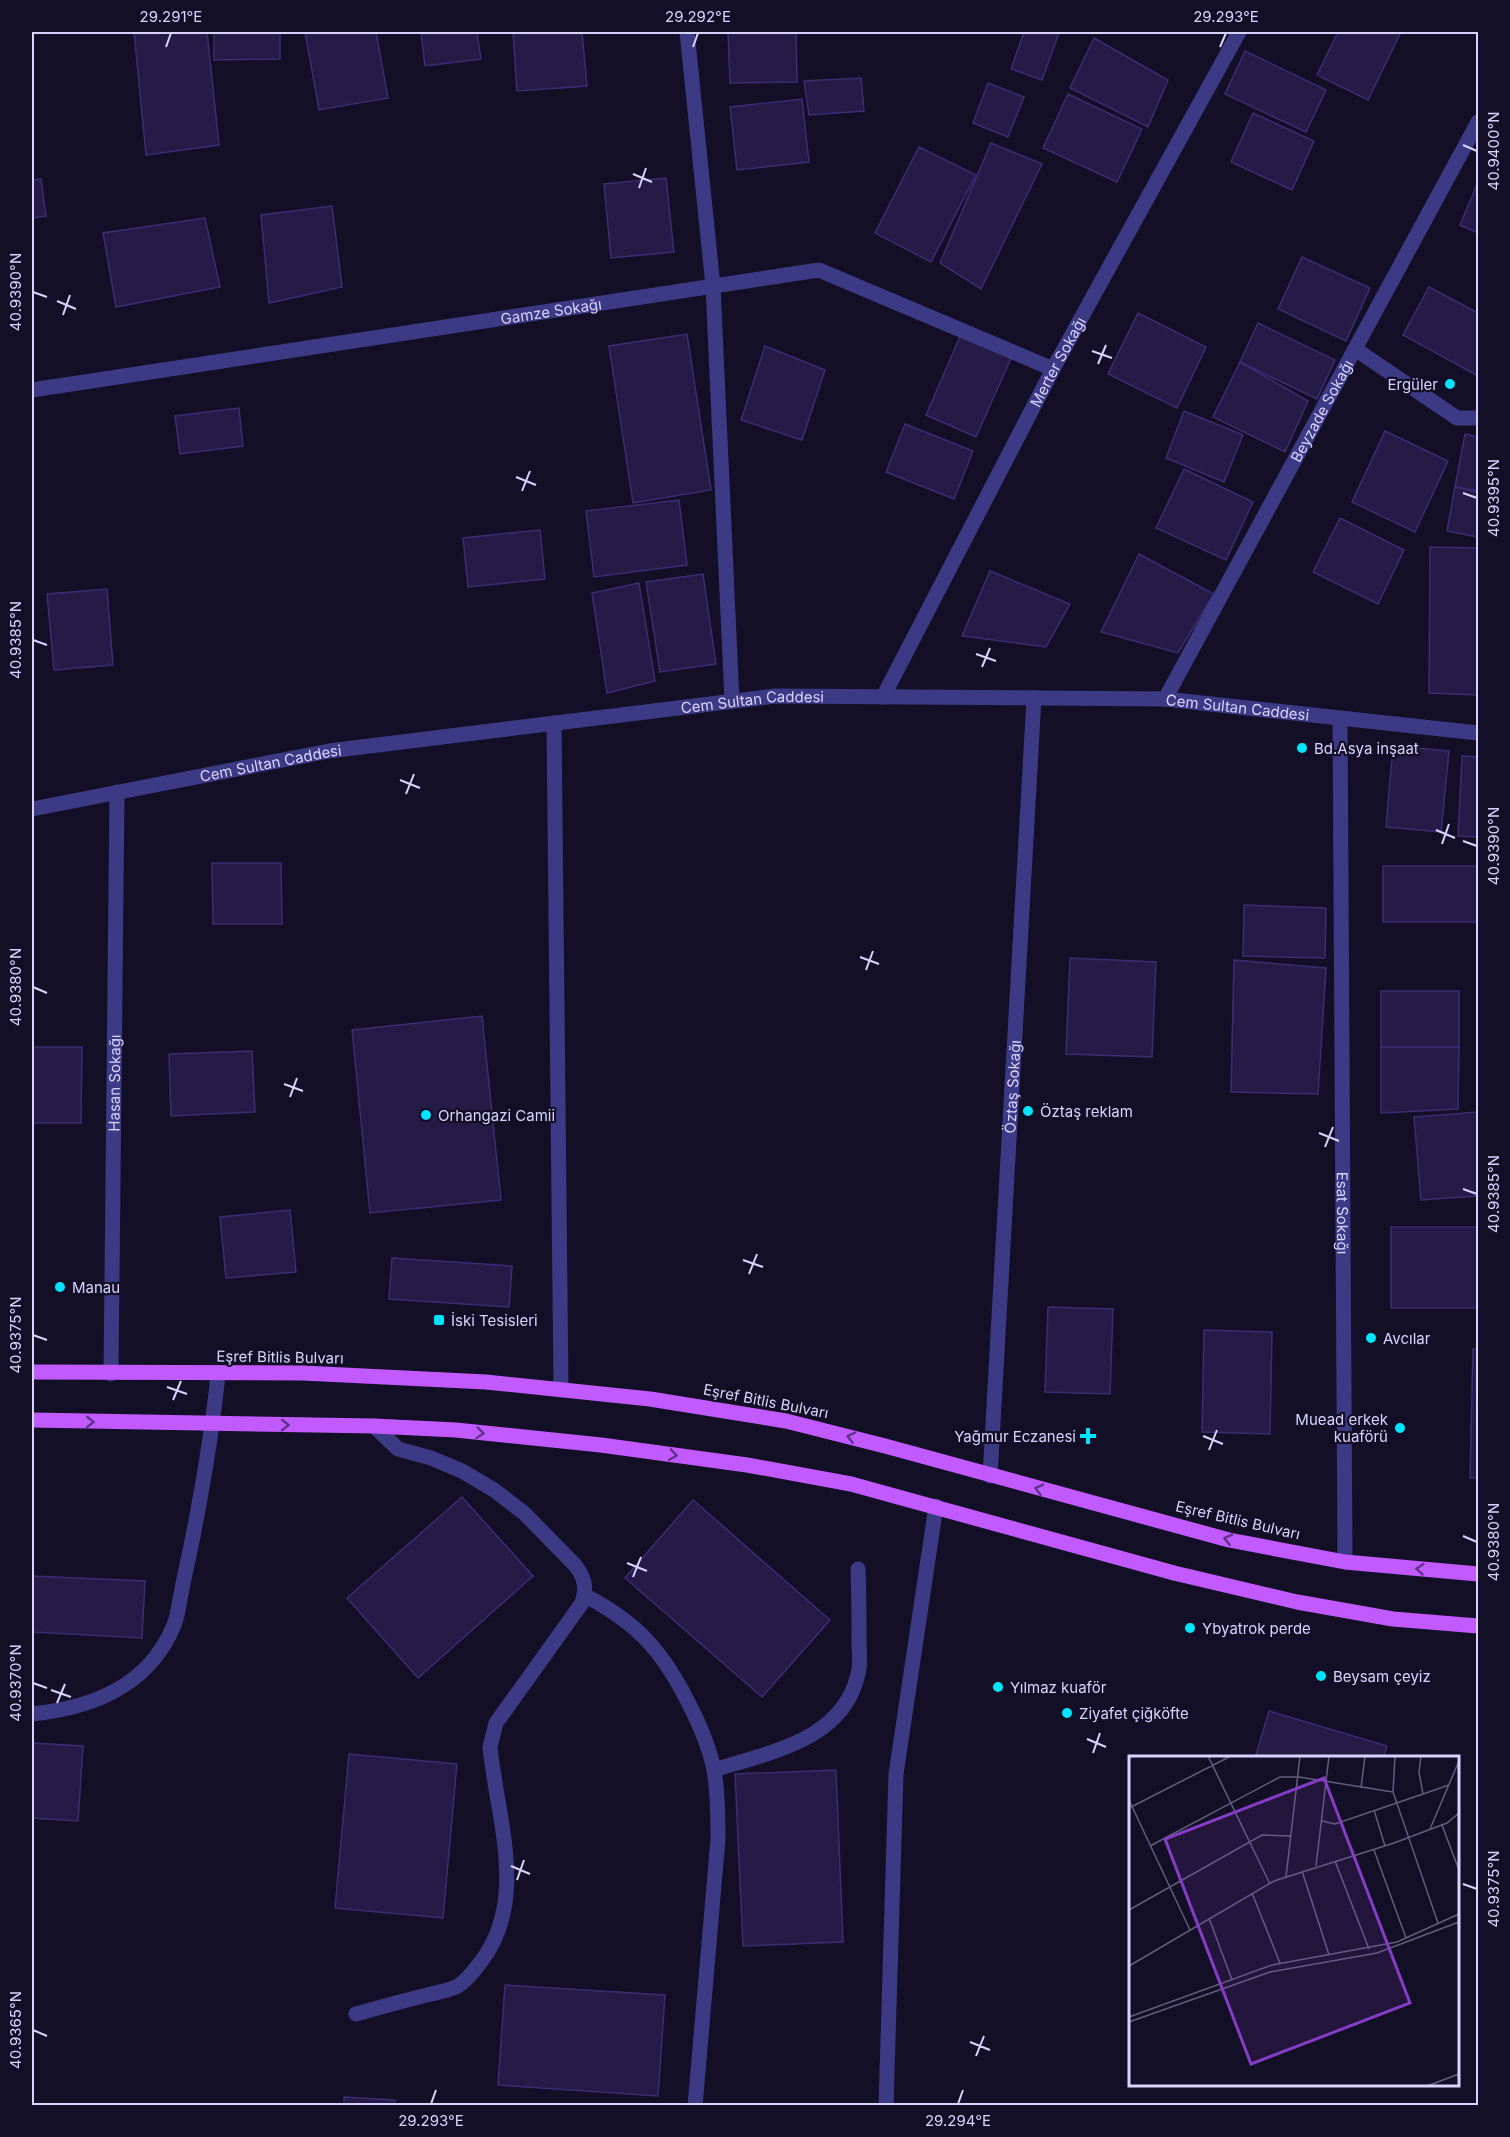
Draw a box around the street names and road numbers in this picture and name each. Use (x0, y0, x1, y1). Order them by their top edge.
street label: Gamze Sokağı (499, 294, 603, 328)
street label: Merter Sokağı (1026, 313, 1090, 410)
street label: Beyzade Sokağı (1286, 356, 1357, 465)
street label: Cem Sultan Caddesi (680, 686, 824, 717)
street label: Cem Sultan Caddesi (1165, 690, 1310, 724)
street label: Cem Sultan Caddesi (198, 740, 342, 786)
street label: Hasan Sokağı (104, 1034, 124, 1132)
street label: Öztaş Sokağı (1000, 1039, 1024, 1134)
street label: Esat Sokağı (1333, 1172, 1353, 1254)
street label: Eşref Bitlis Bulvarı (216, 1346, 344, 1368)
street label: Eşref Bitlis Bulvarı (702, 1380, 830, 1422)
street label: Eşref Bitlis Bulvarı (1174, 1496, 1302, 1544)

